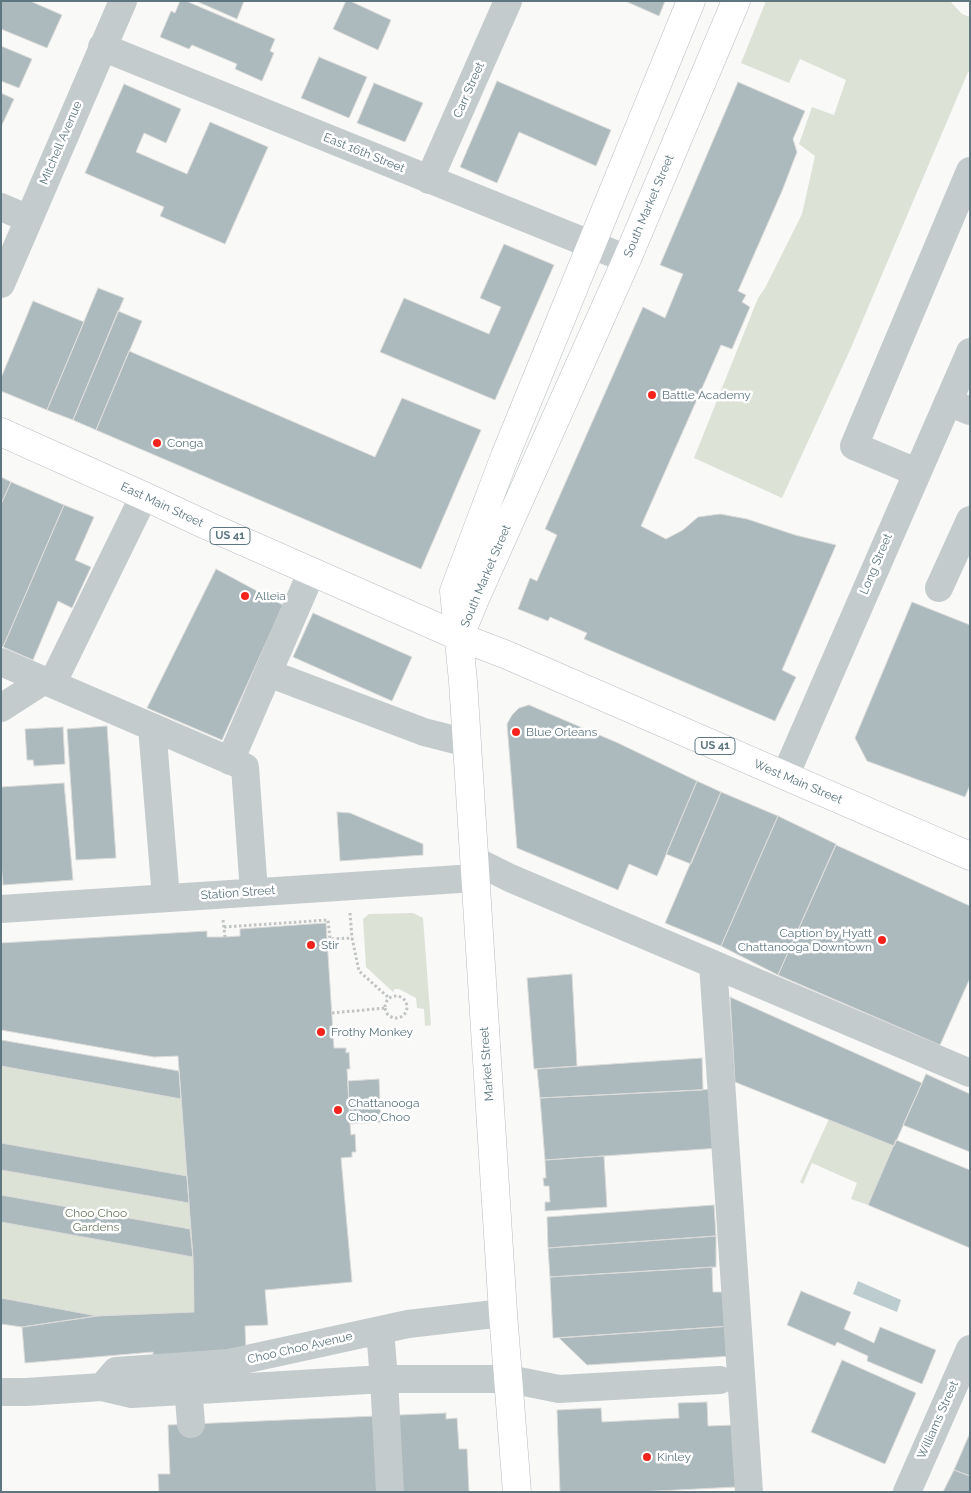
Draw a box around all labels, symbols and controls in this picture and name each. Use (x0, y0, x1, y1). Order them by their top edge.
street label: Carr Street (450, 60, 488, 120)
street label: Mitchell Avenue (37, 99, 85, 187)
street label: East 16th Street (321, 130, 407, 176)
street label: South Market Street (621, 152, 677, 260)
place label: Battle Academy (662, 388, 751, 402)
marker: Battle Academy (646, 389, 658, 401)
place label: Conga (167, 436, 203, 450)
marker: Conga (151, 437, 163, 449)
street label: East Main Street (118, 480, 206, 530)
street label: South Market Street (458, 522, 514, 630)
road number: US 41 (210, 528, 250, 544)
street label: Long Street (857, 531, 895, 597)
place label: Alleia (255, 589, 286, 603)
marker: Alleia (239, 590, 251, 602)
place label: Blue Orleans (526, 725, 597, 739)
marker: Blue Orleans (510, 726, 522, 738)
road number: US 41 (695, 738, 735, 754)
street label: West Main Street (752, 757, 844, 807)
street label: Station Street (200, 883, 276, 903)
place label: Caption by Hyatt Chattanooga Downtown (738, 926, 872, 954)
marker: Caption by Hyatt Chattanooga Downtown (876, 934, 888, 946)
place label: Stir (321, 938, 339, 952)
marker: Stir (305, 939, 317, 951)
place label: Frothy Monkey (331, 1025, 413, 1039)
marker: Frothy Monkey (315, 1026, 327, 1038)
street label: Market Street (477, 1026, 497, 1102)
place label: Chattanooga Choo Choo (348, 1096, 420, 1124)
marker: Chattanooga Choo Choo (332, 1104, 344, 1116)
park label: Choo Choo Gardens (65, 1206, 127, 1234)
street label: Choo Choo Avenue (246, 1329, 354, 1367)
street label: Williams Street (914, 1379, 962, 1461)
place label: Kinley (657, 1450, 691, 1464)
marker: Kinley (641, 1451, 653, 1463)

